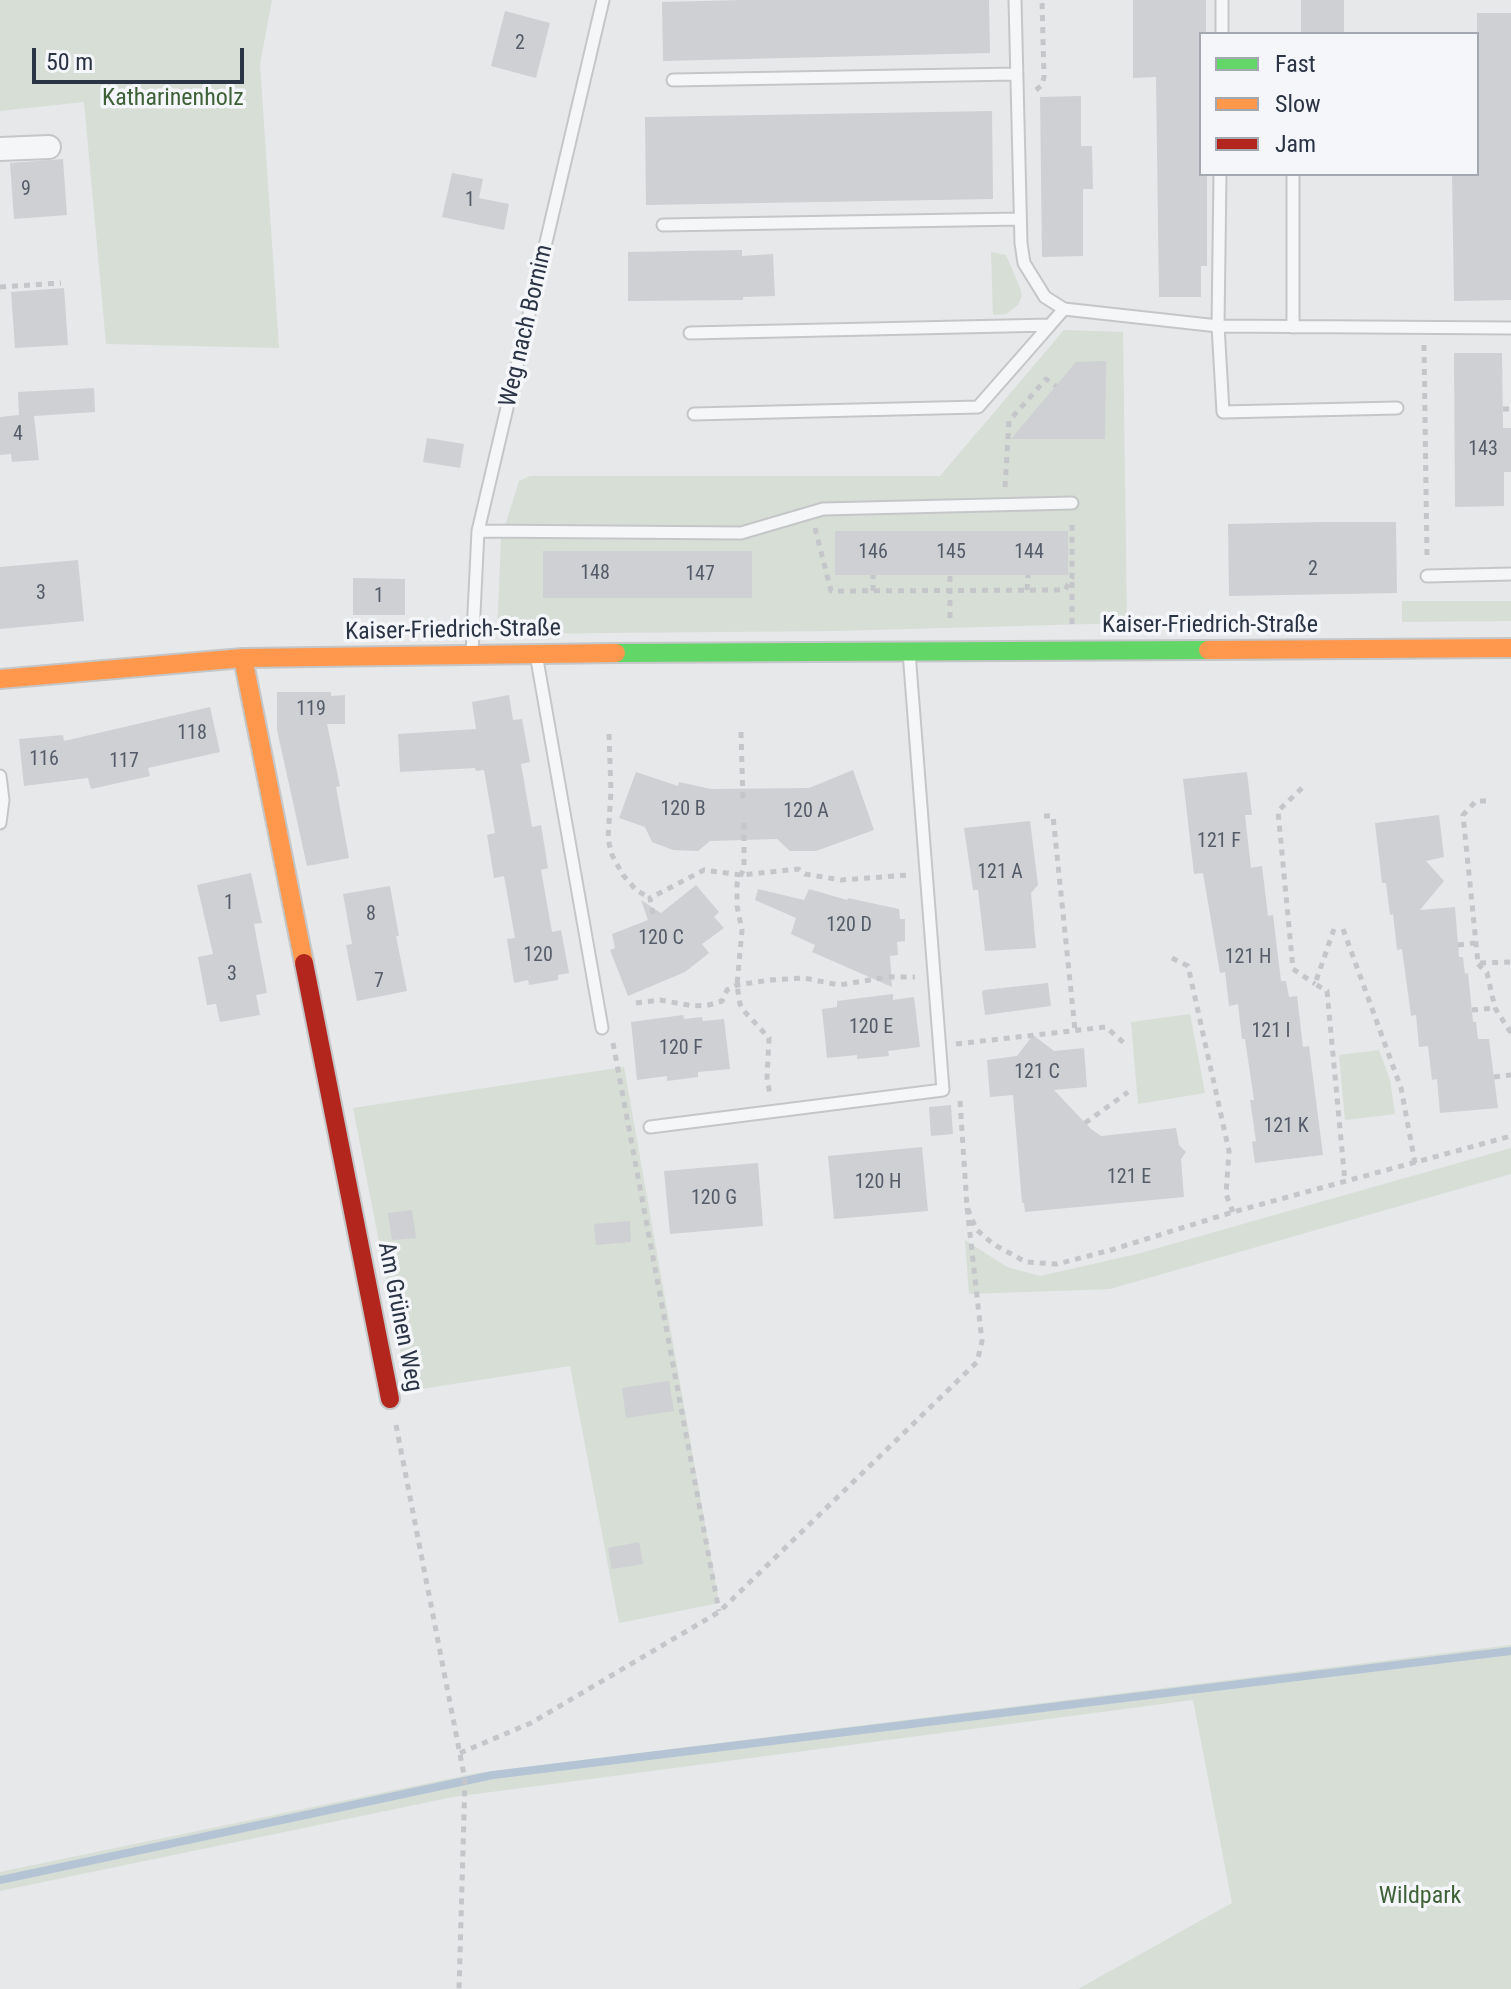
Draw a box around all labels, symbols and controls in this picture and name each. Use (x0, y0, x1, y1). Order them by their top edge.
scale bar (36, 32, 248, 82)
house number: 2 (515, 32, 525, 56)
legend (1199, 32, 1479, 176)
text: 50 m (46, 48, 93, 76)
text: Fast (1275, 50, 1316, 78)
park label: Katharinenholz (102, 85, 244, 113)
text: Slow (1275, 90, 1321, 118)
text: Jam (1275, 130, 1316, 158)
house number: 9 (21, 178, 31, 202)
house number: 1 (465, 189, 475, 213)
street label: Weg nach Bornim (494, 242, 560, 410)
house number: 4 (13, 423, 23, 447)
house number: 143 (1468, 438, 1498, 462)
house number: 146 (858, 541, 888, 565)
house number: 145 (936, 541, 966, 565)
house number: 144 (1014, 541, 1044, 565)
house number: 2 (1308, 558, 1318, 582)
house number: 148 (580, 562, 610, 586)
house number: 147 (685, 563, 715, 587)
house number: 3 (36, 582, 46, 606)
house number: 1 (374, 585, 384, 609)
street label: Kaiser-Friedrich-Straße (1102, 612, 1318, 640)
street label: Kaiser-Friedrich-Straße (345, 615, 561, 647)
house number: 119 (296, 698, 326, 722)
house number: 118 (177, 722, 207, 746)
house number: 116 (29, 748, 59, 772)
house number: 117 (109, 750, 139, 774)
house number: 120 B (660, 798, 706, 822)
house number: 120 A (783, 800, 829, 824)
house number: 121 F (1197, 830, 1241, 854)
house number: 121 A (977, 861, 1023, 885)
house number: 1 (224, 892, 234, 916)
house number: 8 (366, 903, 376, 927)
house number: 120 D (826, 914, 872, 938)
house number: 120 C (638, 927, 684, 951)
house number: 120 (523, 944, 553, 968)
house number: 121 H (1225, 946, 1271, 970)
house number: 3 (227, 963, 237, 987)
house number: 7 (374, 970, 384, 994)
house number: 120 E (849, 1016, 893, 1040)
house number: 121 I (1251, 1020, 1291, 1044)
house number: 120 F (659, 1037, 703, 1061)
house number: 121 C (1014, 1061, 1060, 1085)
house number: 121 K (1263, 1115, 1309, 1139)
house number: 121 E (1107, 1166, 1151, 1190)
house number: 120 H (855, 1171, 901, 1195)
house number: 120 G (691, 1187, 737, 1211)
street label: Am Grünen Weg (370, 1240, 428, 1394)
park label: Wildpark (1379, 1883, 1461, 1911)

